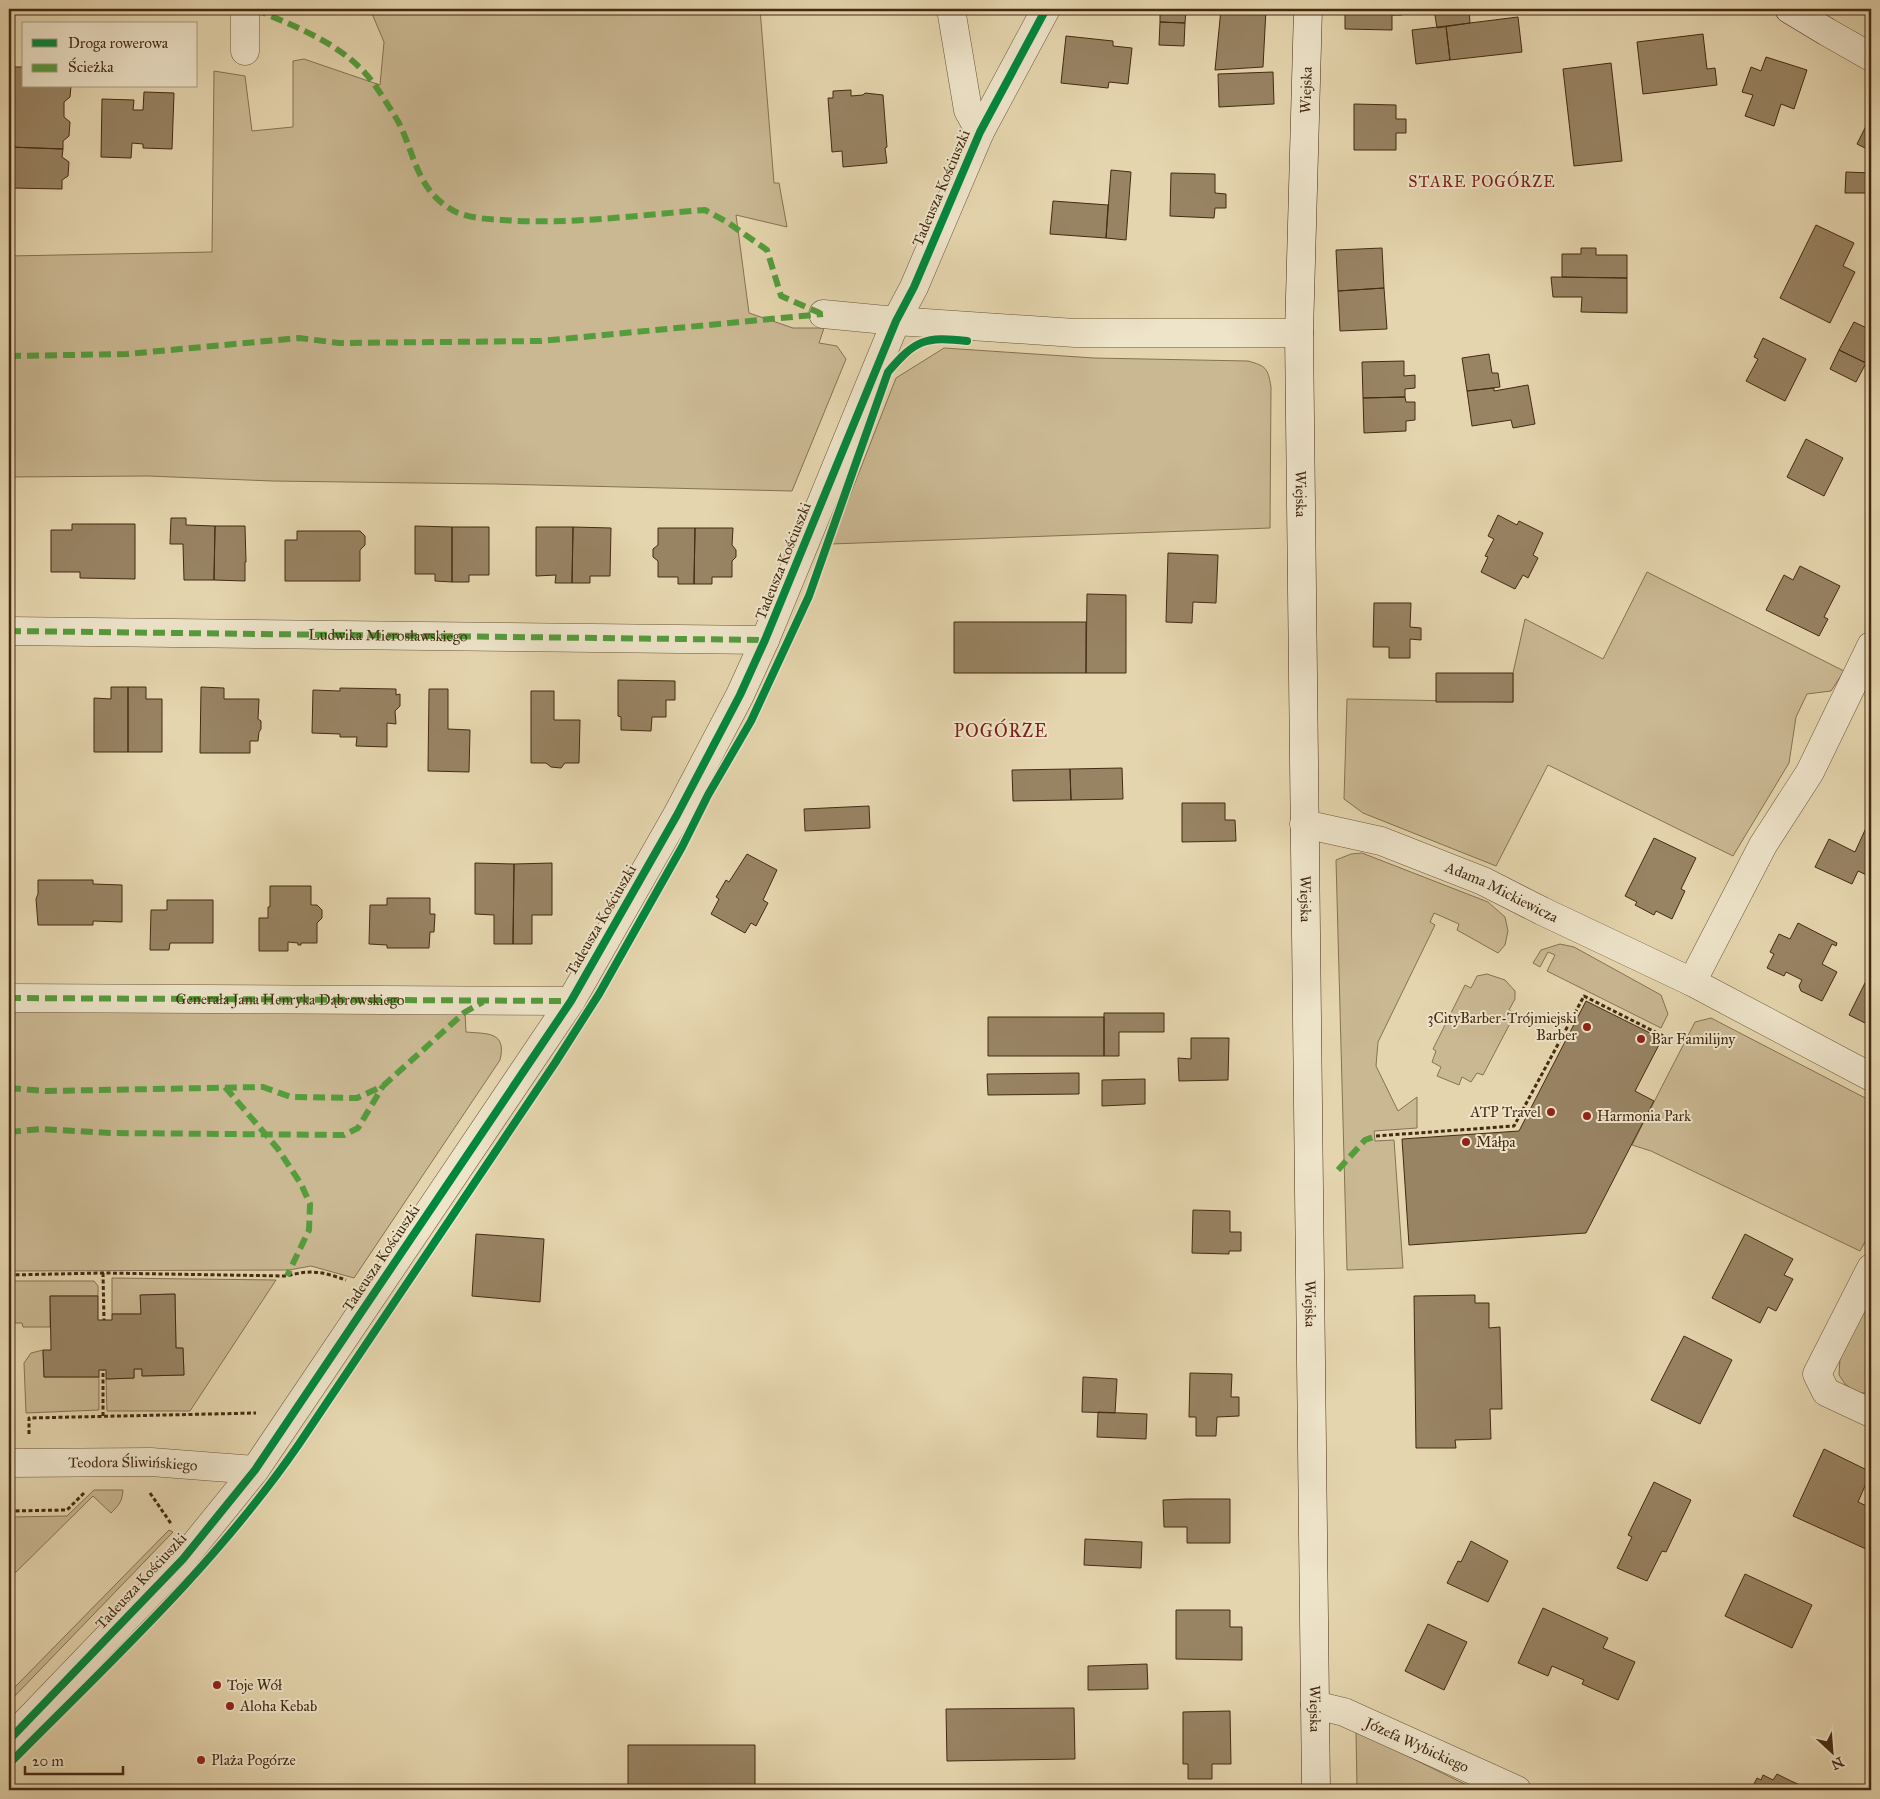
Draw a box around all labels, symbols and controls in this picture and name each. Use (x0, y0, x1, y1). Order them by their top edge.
legend (22, 22, 198, 88)
text: Droga rowerowa (68, 34, 169, 52)
text: Ścieżka (68, 57, 114, 76)
street label: Wiejska (1296, 66, 1316, 114)
street label: Tadeusza Kościuszki (908, 127, 974, 249)
district label: STARE POGÓRZE (1408, 170, 1556, 191)
street label: Wiejska (1292, 470, 1310, 518)
street label: Tadeusza Kościuszki (751, 500, 815, 622)
street label: Ludwika Mierosławskiego (308, 626, 468, 645)
district label: POGÓRZE (954, 718, 1048, 742)
street label: Adama Mickiewicza (1442, 858, 1562, 927)
street label: Tadeusza Kościuszki (562, 861, 640, 979)
street label: Wiejska (1296, 875, 1315, 923)
street label: Generała Jana Henryka Dąbrowskiego (175, 990, 405, 1009)
place label: 3CityBarber-Trójmiejski Barber (1428, 1009, 1577, 1044)
marker: 3CityBarber-Trójmiejski Barber (1581, 1021, 1593, 1033)
place label: Bar Familijny (1651, 1030, 1736, 1048)
marker: Bar Familijny (1635, 1033, 1647, 1045)
place label: ATP Travel (1469, 1103, 1542, 1121)
marker: ATP Travel (1545, 1106, 1557, 1118)
place label: Harmonia Park (1597, 1107, 1691, 1125)
marker: Harmonia Park (1581, 1110, 1593, 1122)
place label: Małpa (1476, 1133, 1516, 1151)
marker: Małpa (1460, 1136, 1472, 1148)
street label: Tadeusza Kościuszki (339, 1201, 423, 1315)
street label: Wiejska (1301, 1280, 1320, 1328)
street label: Teodora Śliwińskiego (68, 1452, 199, 1475)
street label: Tadeusza Kościuszki (92, 1529, 190, 1633)
place label: Toje Wół (227, 1676, 283, 1694)
marker: Toje Wół (211, 1679, 223, 1691)
street label: Wiejska (1306, 1685, 1324, 1733)
place label: Aloha Kebab (239, 1697, 317, 1715)
marker: Aloha Kebab (224, 1700, 236, 1712)
street label: Józefa Wybickiego (1360, 1713, 1472, 1776)
north arrow (1808, 1726, 1858, 1776)
scale bar (25, 1744, 122, 1776)
place label: Plaża Pogórze (211, 1751, 296, 1769)
text: 20 m (32, 1752, 64, 1770)
text: N (1828, 1753, 1847, 1774)
marker: Plaża Pogórze (195, 1754, 207, 1766)

